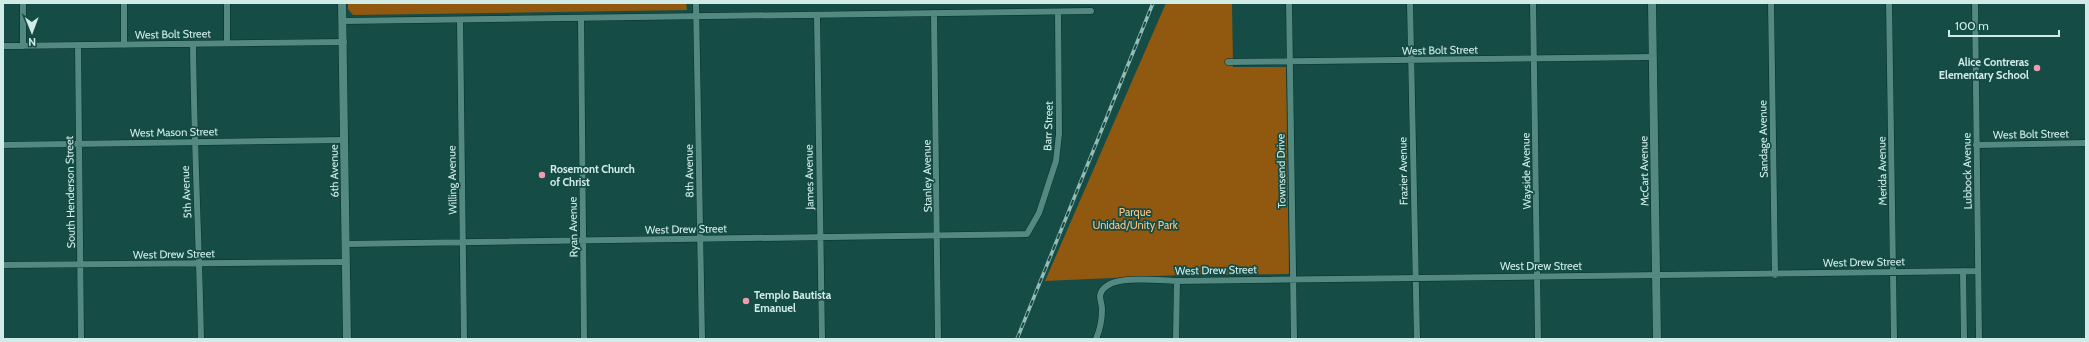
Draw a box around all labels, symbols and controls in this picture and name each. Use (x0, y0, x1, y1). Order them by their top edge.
north arrow (12, 12, 52, 52)
scale bar (1949, 12, 2059, 38)
text: 100 m (1955, 18, 1989, 33)
street label: West Bolt Street (135, 26, 211, 42)
text: N (28, 35, 36, 49)
street label: West Bolt Street (1402, 42, 1478, 58)
place label: Alice Contreras Elementary School (1939, 55, 2029, 82)
marker: Alice Contreras Elementary School (2032, 63, 2042, 73)
street label: Sandage Avenue (1755, 100, 1771, 178)
street label: Barr Street (1040, 101, 1056, 151)
street label: West Mason Street (130, 124, 218, 140)
street label: West Bolt Street (1993, 126, 2069, 142)
street label: Wayside Avenue (1518, 132, 1534, 209)
street label: Lubbock Avenue (1959, 132, 1975, 209)
street label: Townsend Drive (1273, 133, 1289, 208)
street label: South Henderson Street (62, 135, 78, 248)
street label: McCart Avenue (1636, 135, 1652, 206)
street label: Merida Avenue (1874, 136, 1890, 206)
street label: Frazier Avenue (1395, 137, 1411, 205)
street label: Stanley Avenue (919, 139, 935, 212)
street label: 6th Avenue (327, 144, 341, 198)
street label: 8th Avenue (682, 144, 696, 198)
street label: James Avenue (801, 144, 817, 211)
street label: Willing Avenue (444, 145, 460, 215)
place label: Rosemont Church of Christ (550, 162, 635, 189)
street label: 5th Avenue (178, 165, 194, 219)
marker: Rosemont Church of Christ (537, 170, 547, 180)
street label: Ryan Avenue (565, 196, 581, 258)
park label: Parque Unidad/Unity Park (1092, 205, 1178, 232)
street label: West Drew Street (645, 221, 727, 237)
street label: West Drew Street (133, 246, 215, 262)
street label: West Drew Street (1823, 254, 1905, 270)
street label: West Drew Street (1500, 259, 1582, 273)
street label: West Drew Street (1175, 262, 1257, 278)
place label: Templo Bautista Emanuel (754, 288, 832, 315)
marker: Templo Bautista Emanuel (741, 296, 751, 306)

